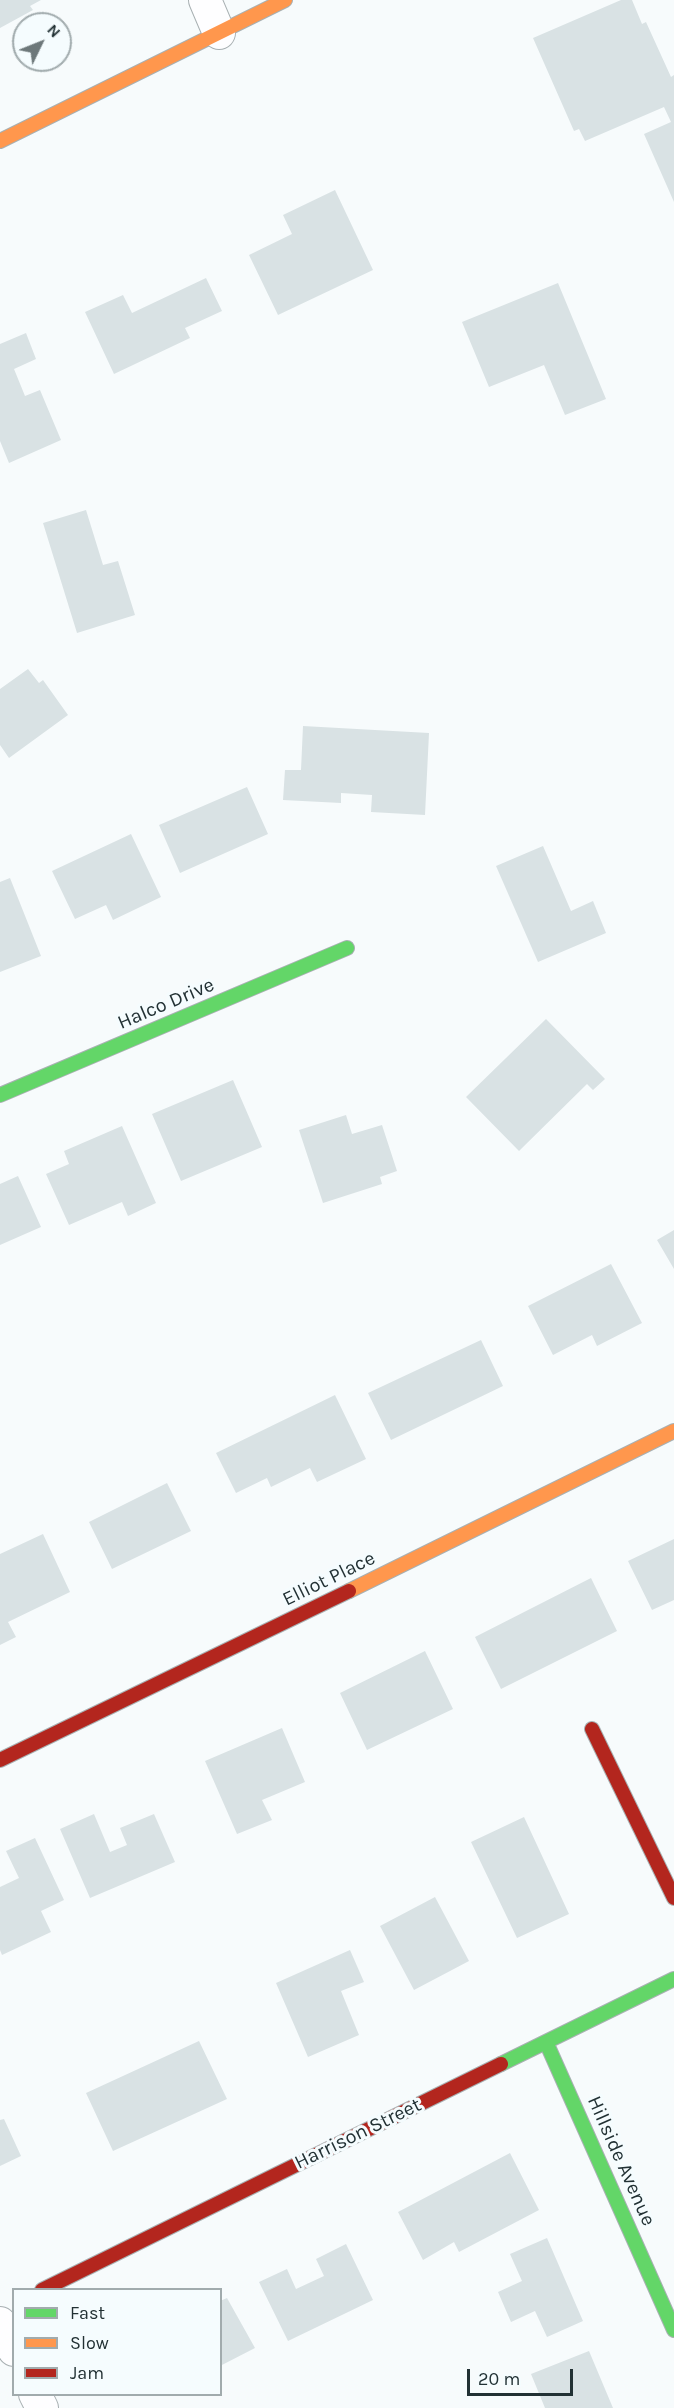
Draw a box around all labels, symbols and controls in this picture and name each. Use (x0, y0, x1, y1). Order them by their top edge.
north arrow (12, 12, 72, 72)
text: N (43, 20, 65, 41)
street label: Halco Drive (114, 973, 218, 1035)
street label: Elliot Place (279, 1546, 379, 1612)
street label: Hillside Avenue (582, 2092, 660, 2230)
street label: Harrison Street (291, 2093, 425, 2175)
legend (12, 2288, 222, 2396)
text: Fast (70, 2302, 105, 2324)
text: Slow (70, 2332, 109, 2354)
scale bar (470, 2357, 576, 2395)
text: Jam (70, 2362, 104, 2384)
text: 20 m (478, 2368, 520, 2390)

